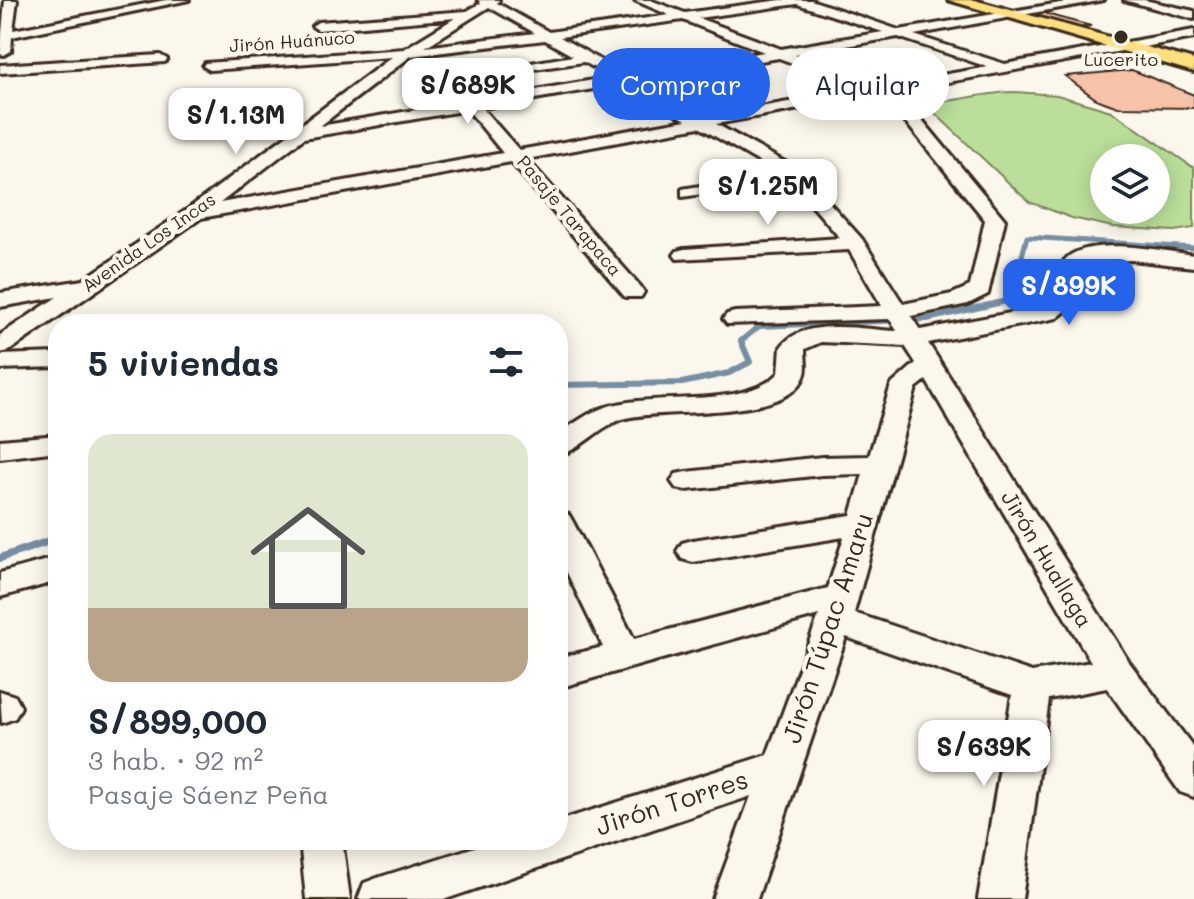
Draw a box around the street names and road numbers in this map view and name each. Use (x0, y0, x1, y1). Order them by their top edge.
street label: Jirón Huánuco (228, 25, 356, 57)
street label: Pasaje Tarapaca (512, 150, 627, 281)
street label: Avenida Los Incas (77, 187, 220, 297)
street label: Jirón Huallaga (995, 485, 1100, 633)
street label: Jirón Túpac Amaru (774, 508, 880, 747)
street label: Jirón Torres (591, 761, 752, 843)

